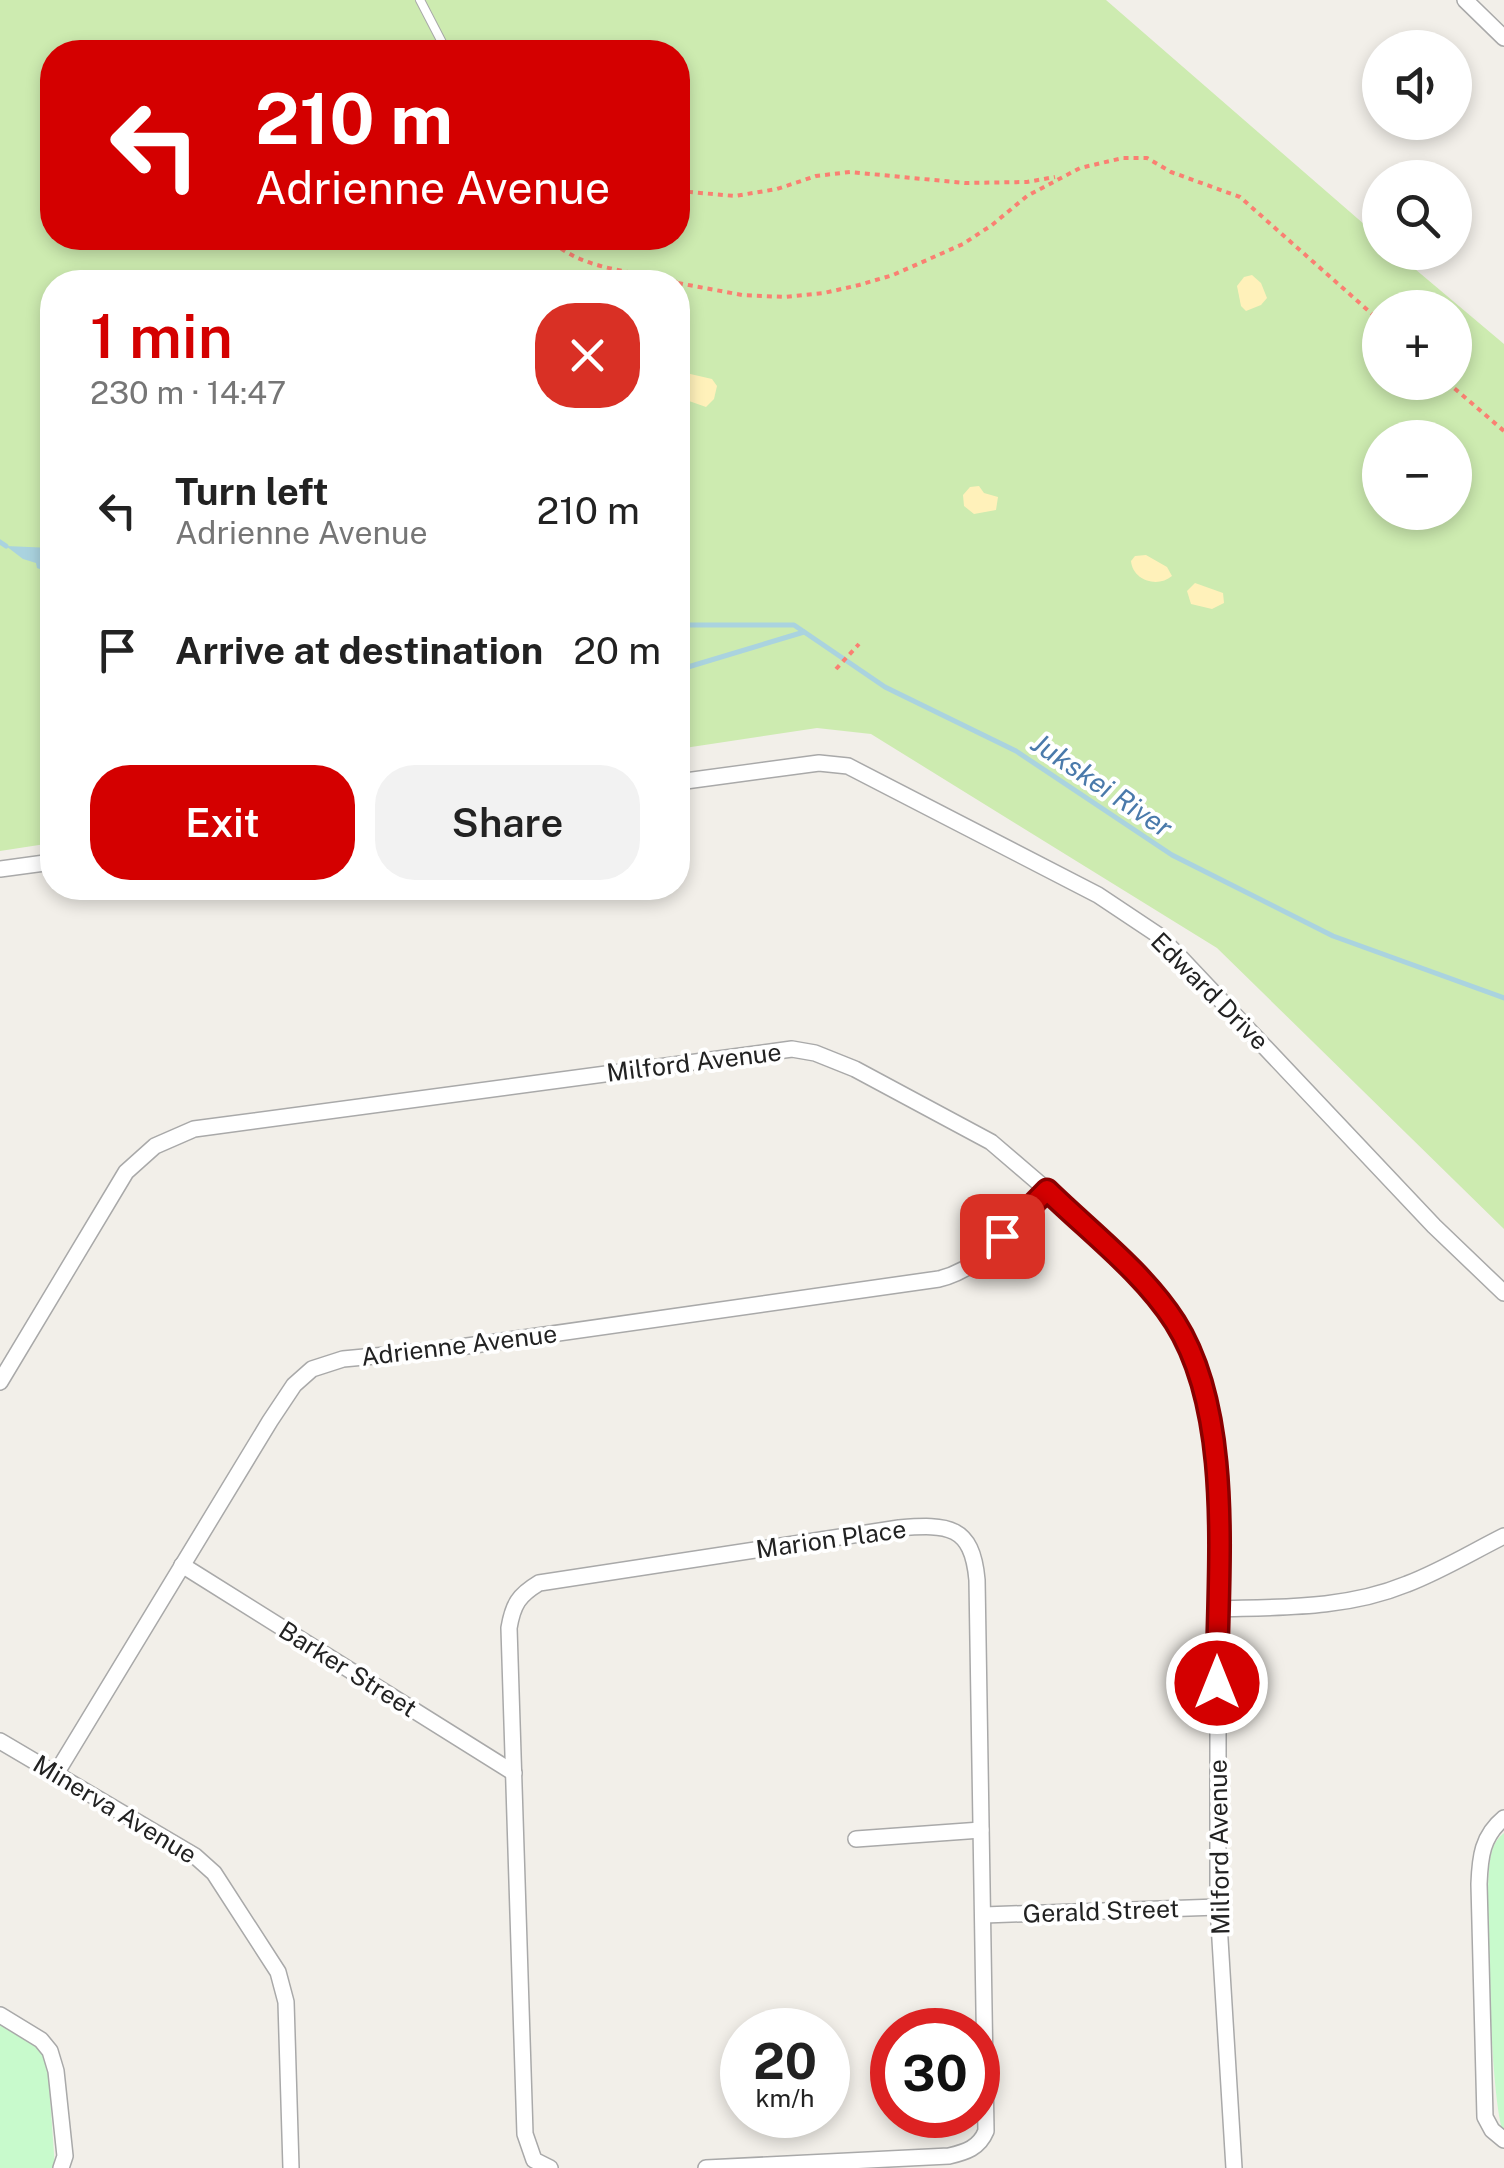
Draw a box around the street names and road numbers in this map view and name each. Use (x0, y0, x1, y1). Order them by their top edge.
street label: Edward Drive (1145, 926, 1275, 1056)
street label: Milford Avenue (605, 1036, 783, 1088)
street label: Adrienne Avenue (359, 1318, 559, 1372)
street label: Marion Place (754, 1514, 908, 1564)
street label: Barker Street (274, 1615, 422, 1723)
street label: Minerva Avenue (28, 1748, 202, 1870)
street label: Milford Avenue (1202, 1759, 1236, 1935)
street label: Gerald Street (1022, 1893, 1180, 1929)

